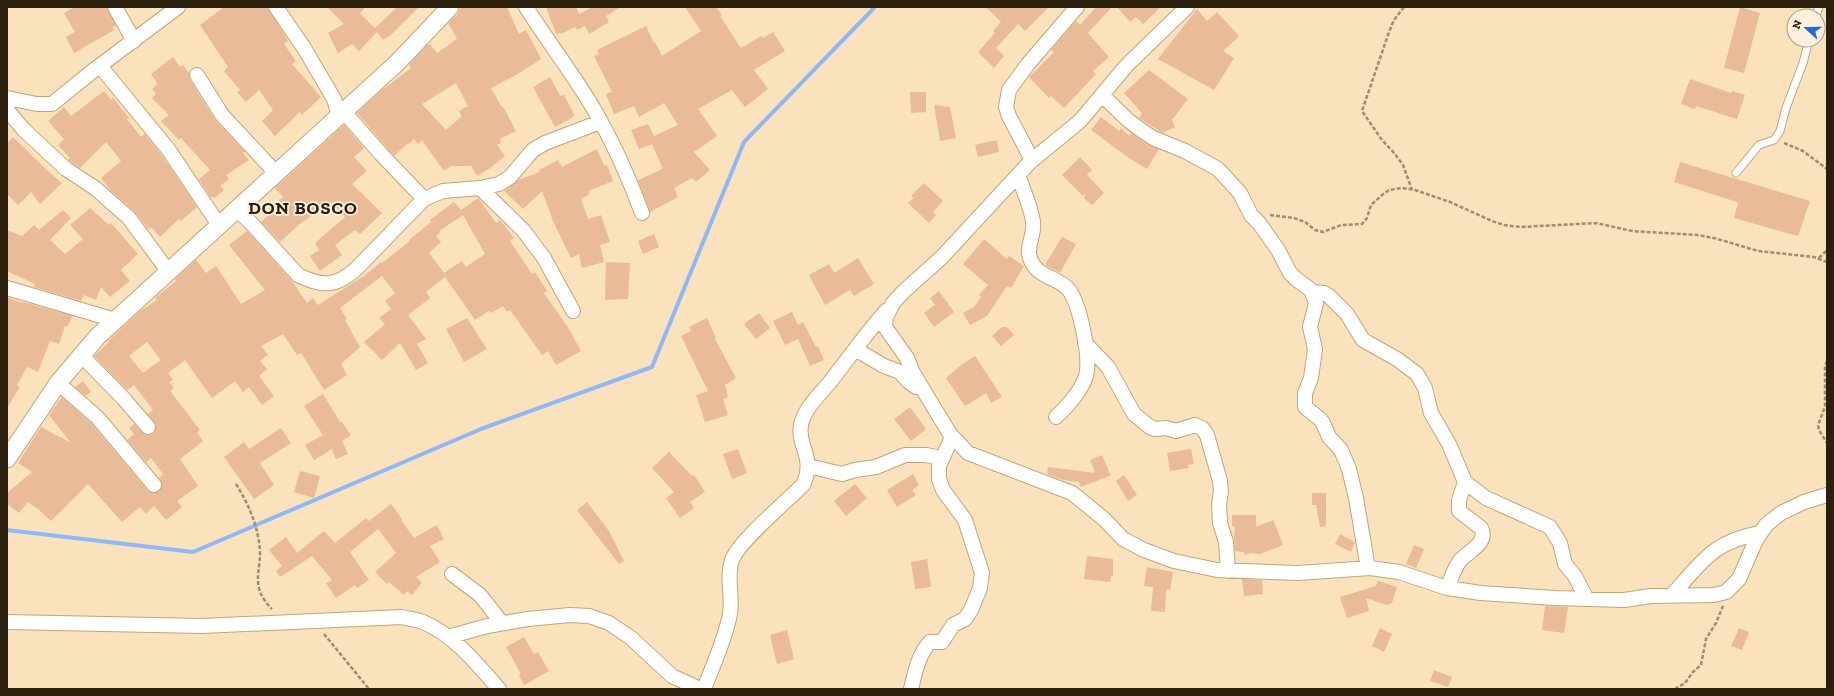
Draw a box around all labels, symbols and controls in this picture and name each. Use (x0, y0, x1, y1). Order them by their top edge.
north arrow (1786, 8, 1826, 48)
text: N (1790, 18, 1805, 31)
district label: DON BOSCO (248, 197, 358, 219)

